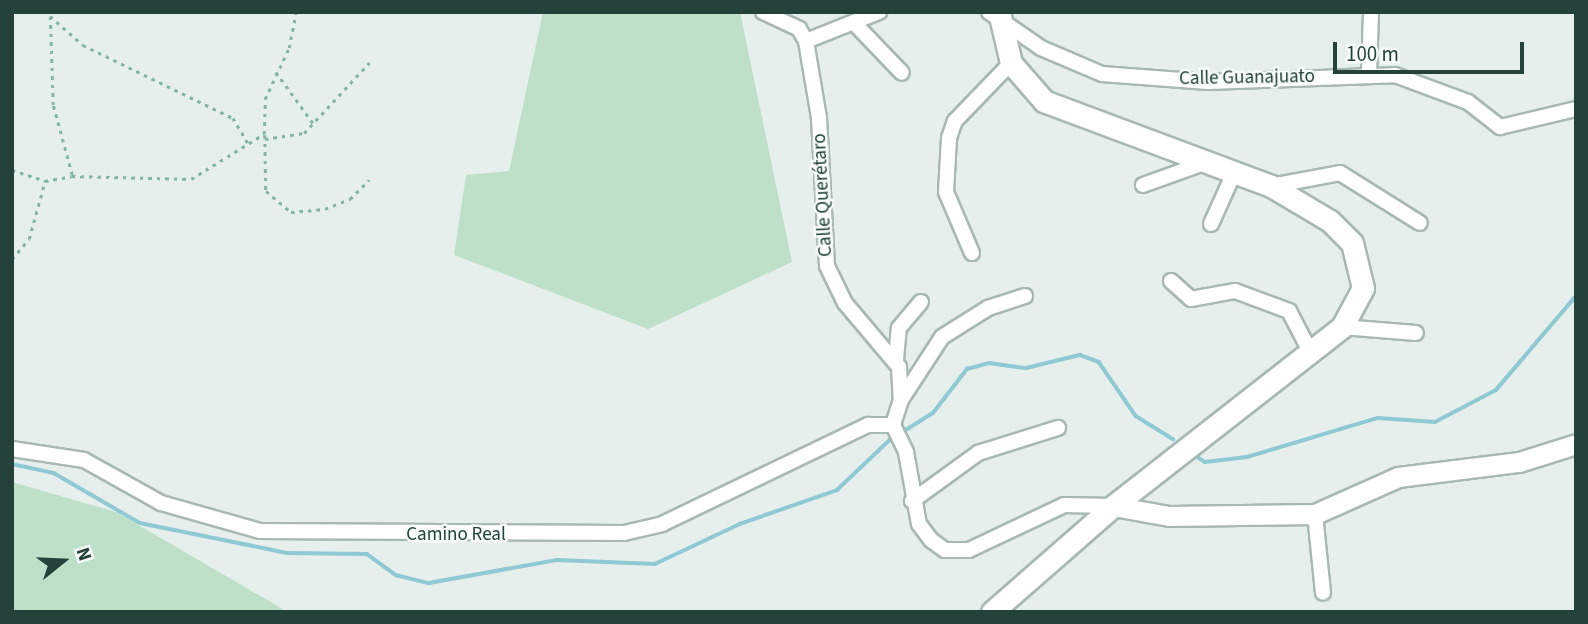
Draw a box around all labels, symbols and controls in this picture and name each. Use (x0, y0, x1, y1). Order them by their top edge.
scale bar (1336, 28, 1527, 72)
text: 100 m (1346, 39, 1399, 69)
street label: Calle Guanajuato (1179, 65, 1315, 91)
street label: Calle Querétaro (808, 133, 838, 257)
street label: Camino Real (406, 524, 506, 546)
north arrow (28, 526, 98, 596)
text: N (69, 544, 98, 565)

